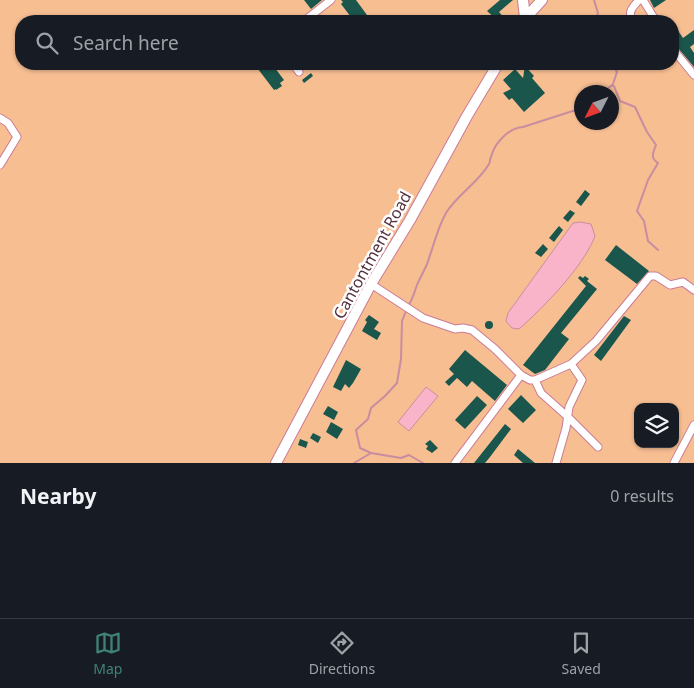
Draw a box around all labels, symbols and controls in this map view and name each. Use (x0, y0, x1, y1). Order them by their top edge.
search box (15, 15, 679, 70)
icon: search (33, 29, 61, 57)
text: Search here (73, 30, 179, 56)
north arrow (574, 85, 619, 130)
street label: Cantontment Road (328, 187, 416, 323)
map controls (634, 403, 679, 448)
button: layers (634, 403, 679, 448)
text: Nearby (20, 482, 96, 510)
text: 0 results (610, 485, 674, 507)
tab: Map (93, 629, 122, 678)
tab: Directions (309, 629, 375, 678)
tab: Saved (562, 629, 601, 678)

